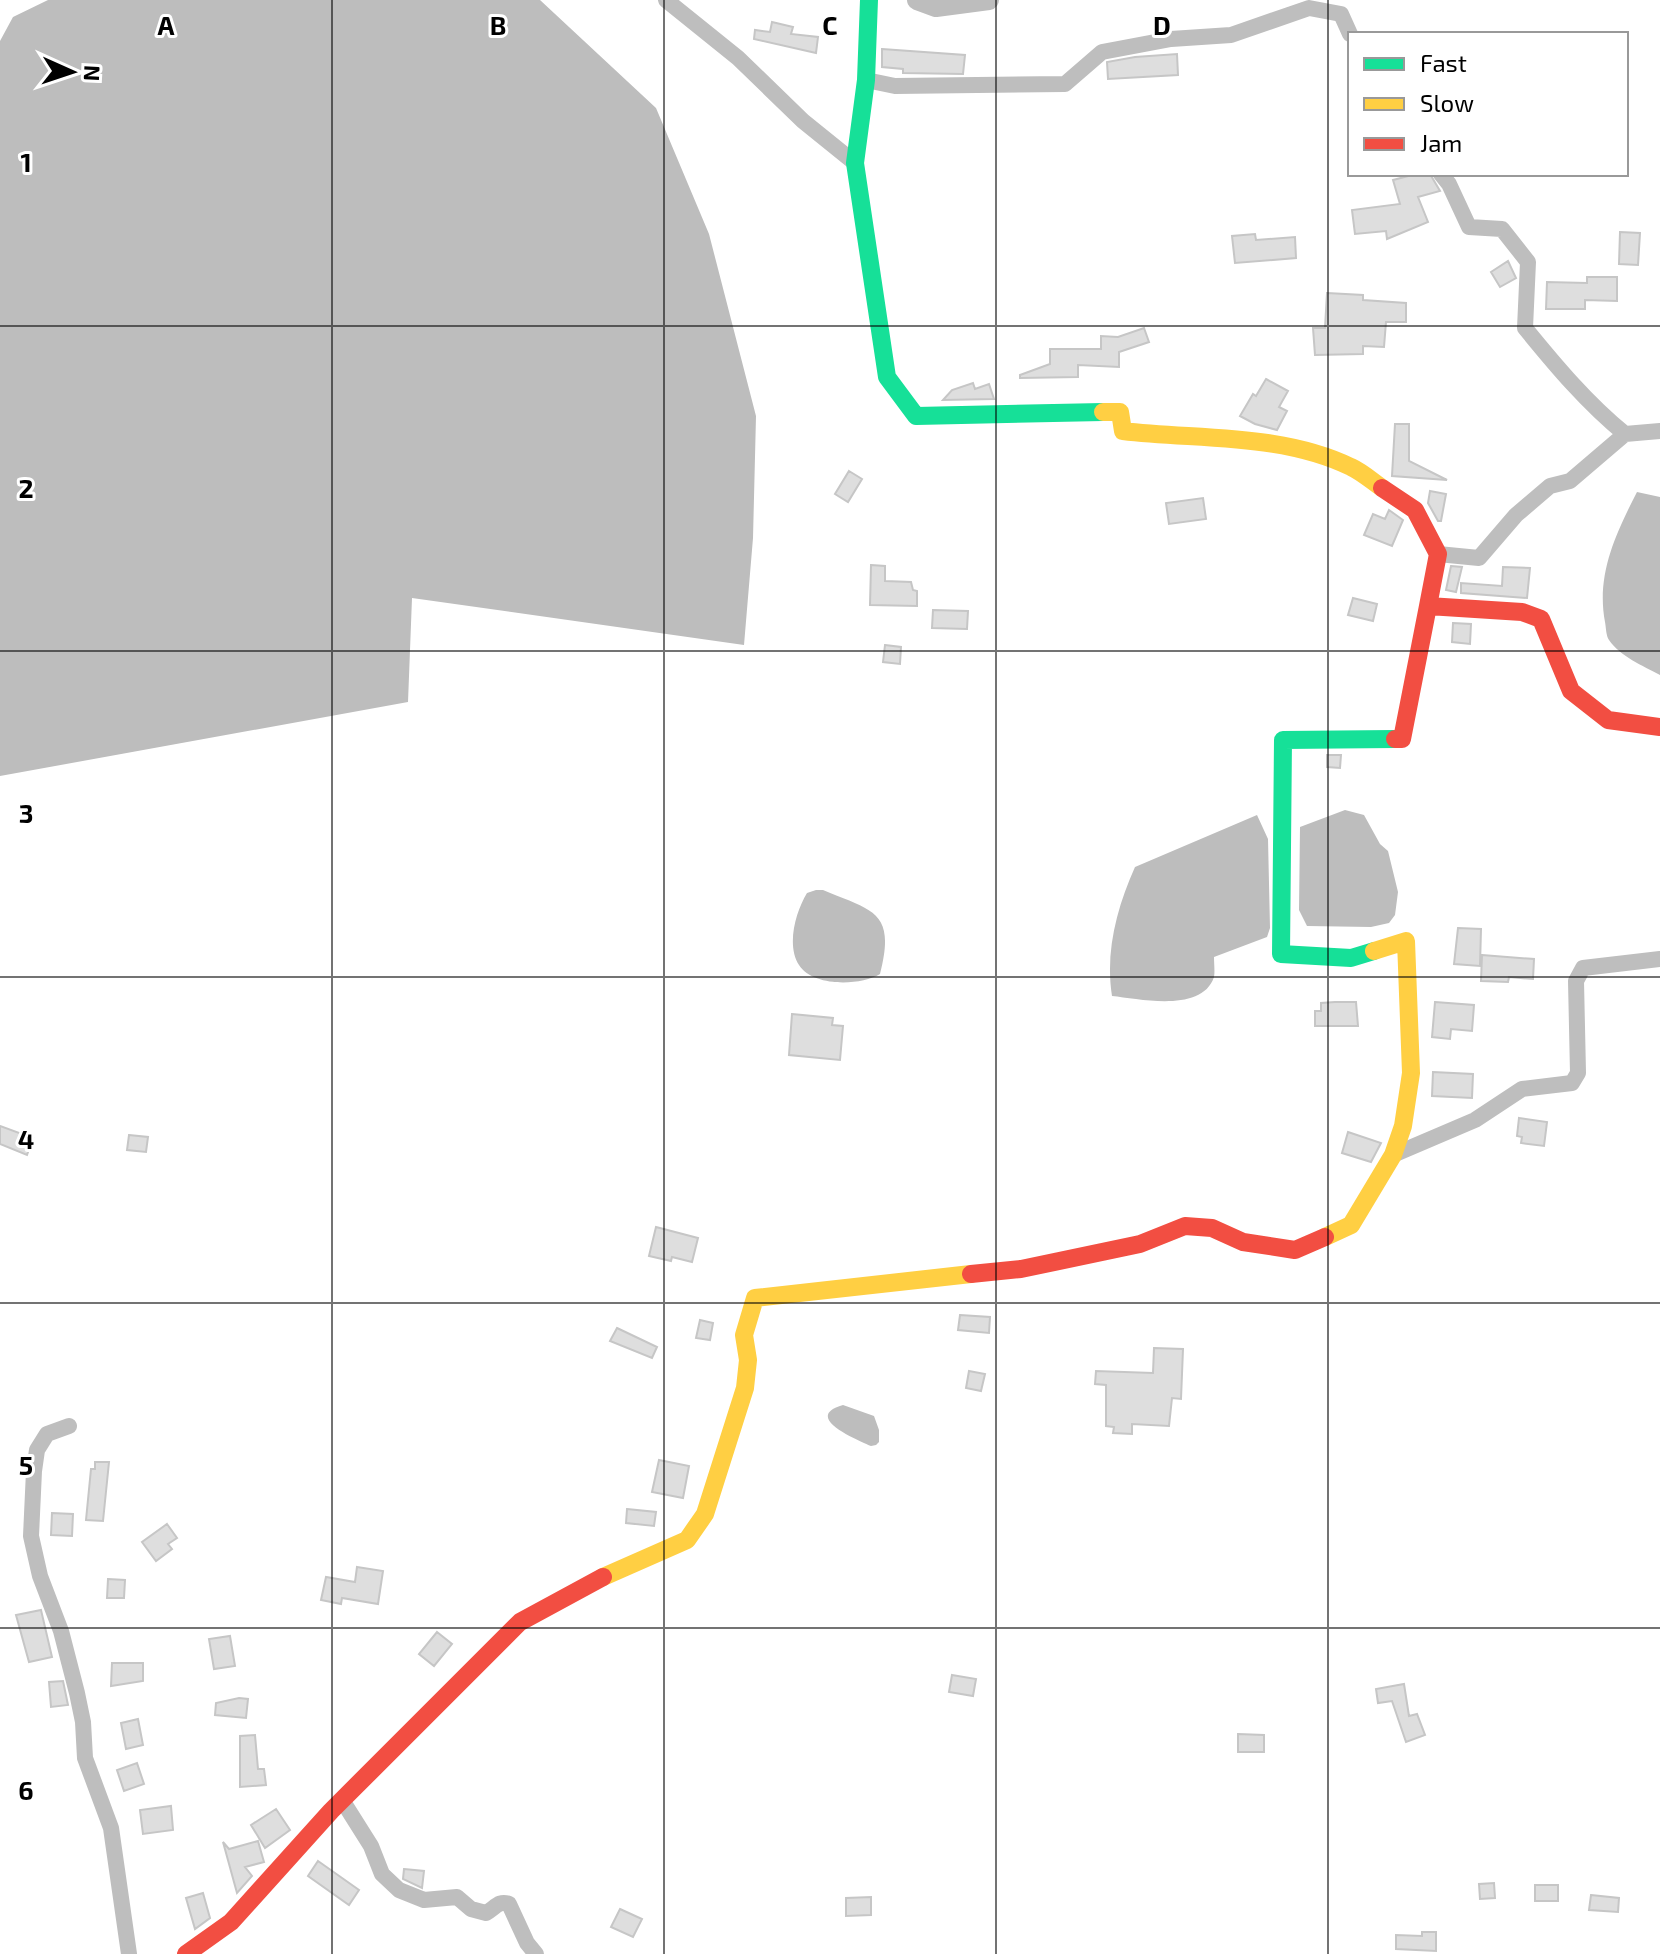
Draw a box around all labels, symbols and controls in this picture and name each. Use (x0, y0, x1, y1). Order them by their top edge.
text: A (158, 9, 175, 40)
text: B (490, 9, 506, 40)
text: C (822, 9, 838, 40)
text: D (1153, 9, 1171, 40)
north arrow (32, 32, 112, 112)
legend (1348, 32, 1628, 176)
text: Fast (1420, 48, 1467, 77)
text: N (80, 64, 106, 82)
text: Slow (1420, 88, 1474, 117)
text: Jam (1420, 128, 1462, 157)
text: 1 (20, 146, 32, 177)
text: 2 (18, 472, 34, 503)
text: 3 (19, 797, 33, 828)
text: 4 (18, 1123, 34, 1154)
text: 5 (19, 1449, 33, 1480)
text: 6 (18, 1774, 34, 1805)

